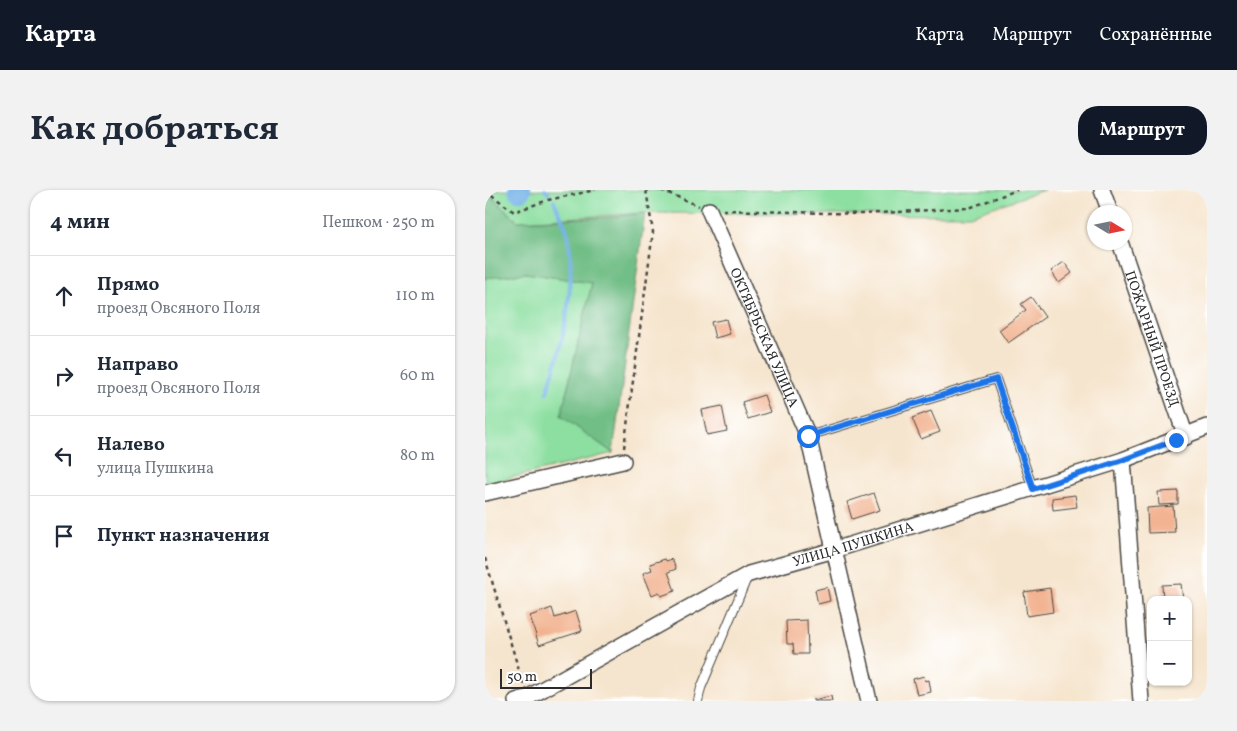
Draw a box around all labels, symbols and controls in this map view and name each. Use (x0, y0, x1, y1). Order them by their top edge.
text: Карта (25, 18, 96, 52)
text: Карта (915, 23, 964, 48)
text: Маршрут (992, 23, 1072, 48)
text: Сохранённые (1100, 23, 1212, 48)
text: Как добраться (30, 106, 279, 154)
button: Маршрут (1078, 106, 1207, 155)
north arrow (1087, 205, 1132, 250)
text: 4 мин (50, 208, 110, 237)
text: Пешком · 250 m (322, 212, 435, 234)
street label: ОКТЯБРЬСКАЯ УЛИЦА (724, 265, 802, 411)
street label: ПОЖАРНЫЙ ПРОЕЗД (1119, 268, 1183, 410)
text: Прямо (97, 272, 159, 298)
icon: ahead (50, 282, 78, 310)
text: 110 m (396, 285, 435, 307)
text: проезд Овсяного Поля (97, 298, 260, 320)
text: Направо (97, 352, 179, 378)
icon: right (50, 362, 78, 390)
text: 60 m (400, 365, 435, 387)
text: проезд Овсяного Поля (97, 378, 260, 400)
route start (797, 425, 820, 448)
route end (1165, 429, 1188, 452)
text: Налево (97, 432, 165, 458)
icon: left (50, 442, 78, 470)
text: 80 m (400, 445, 435, 467)
text: улица Пушкина (97, 458, 214, 480)
street label: УЛИЦА ПУШКИНА (791, 518, 916, 572)
icon: arrive (50, 522, 78, 550)
text: Пункт назначения (97, 523, 270, 549)
map controls (1147, 596, 1192, 686)
button: + (1147, 596, 1192, 641)
button: − (1147, 641, 1192, 686)
scale bar (500, 666, 593, 689)
text: 50 m (507, 668, 537, 687)

